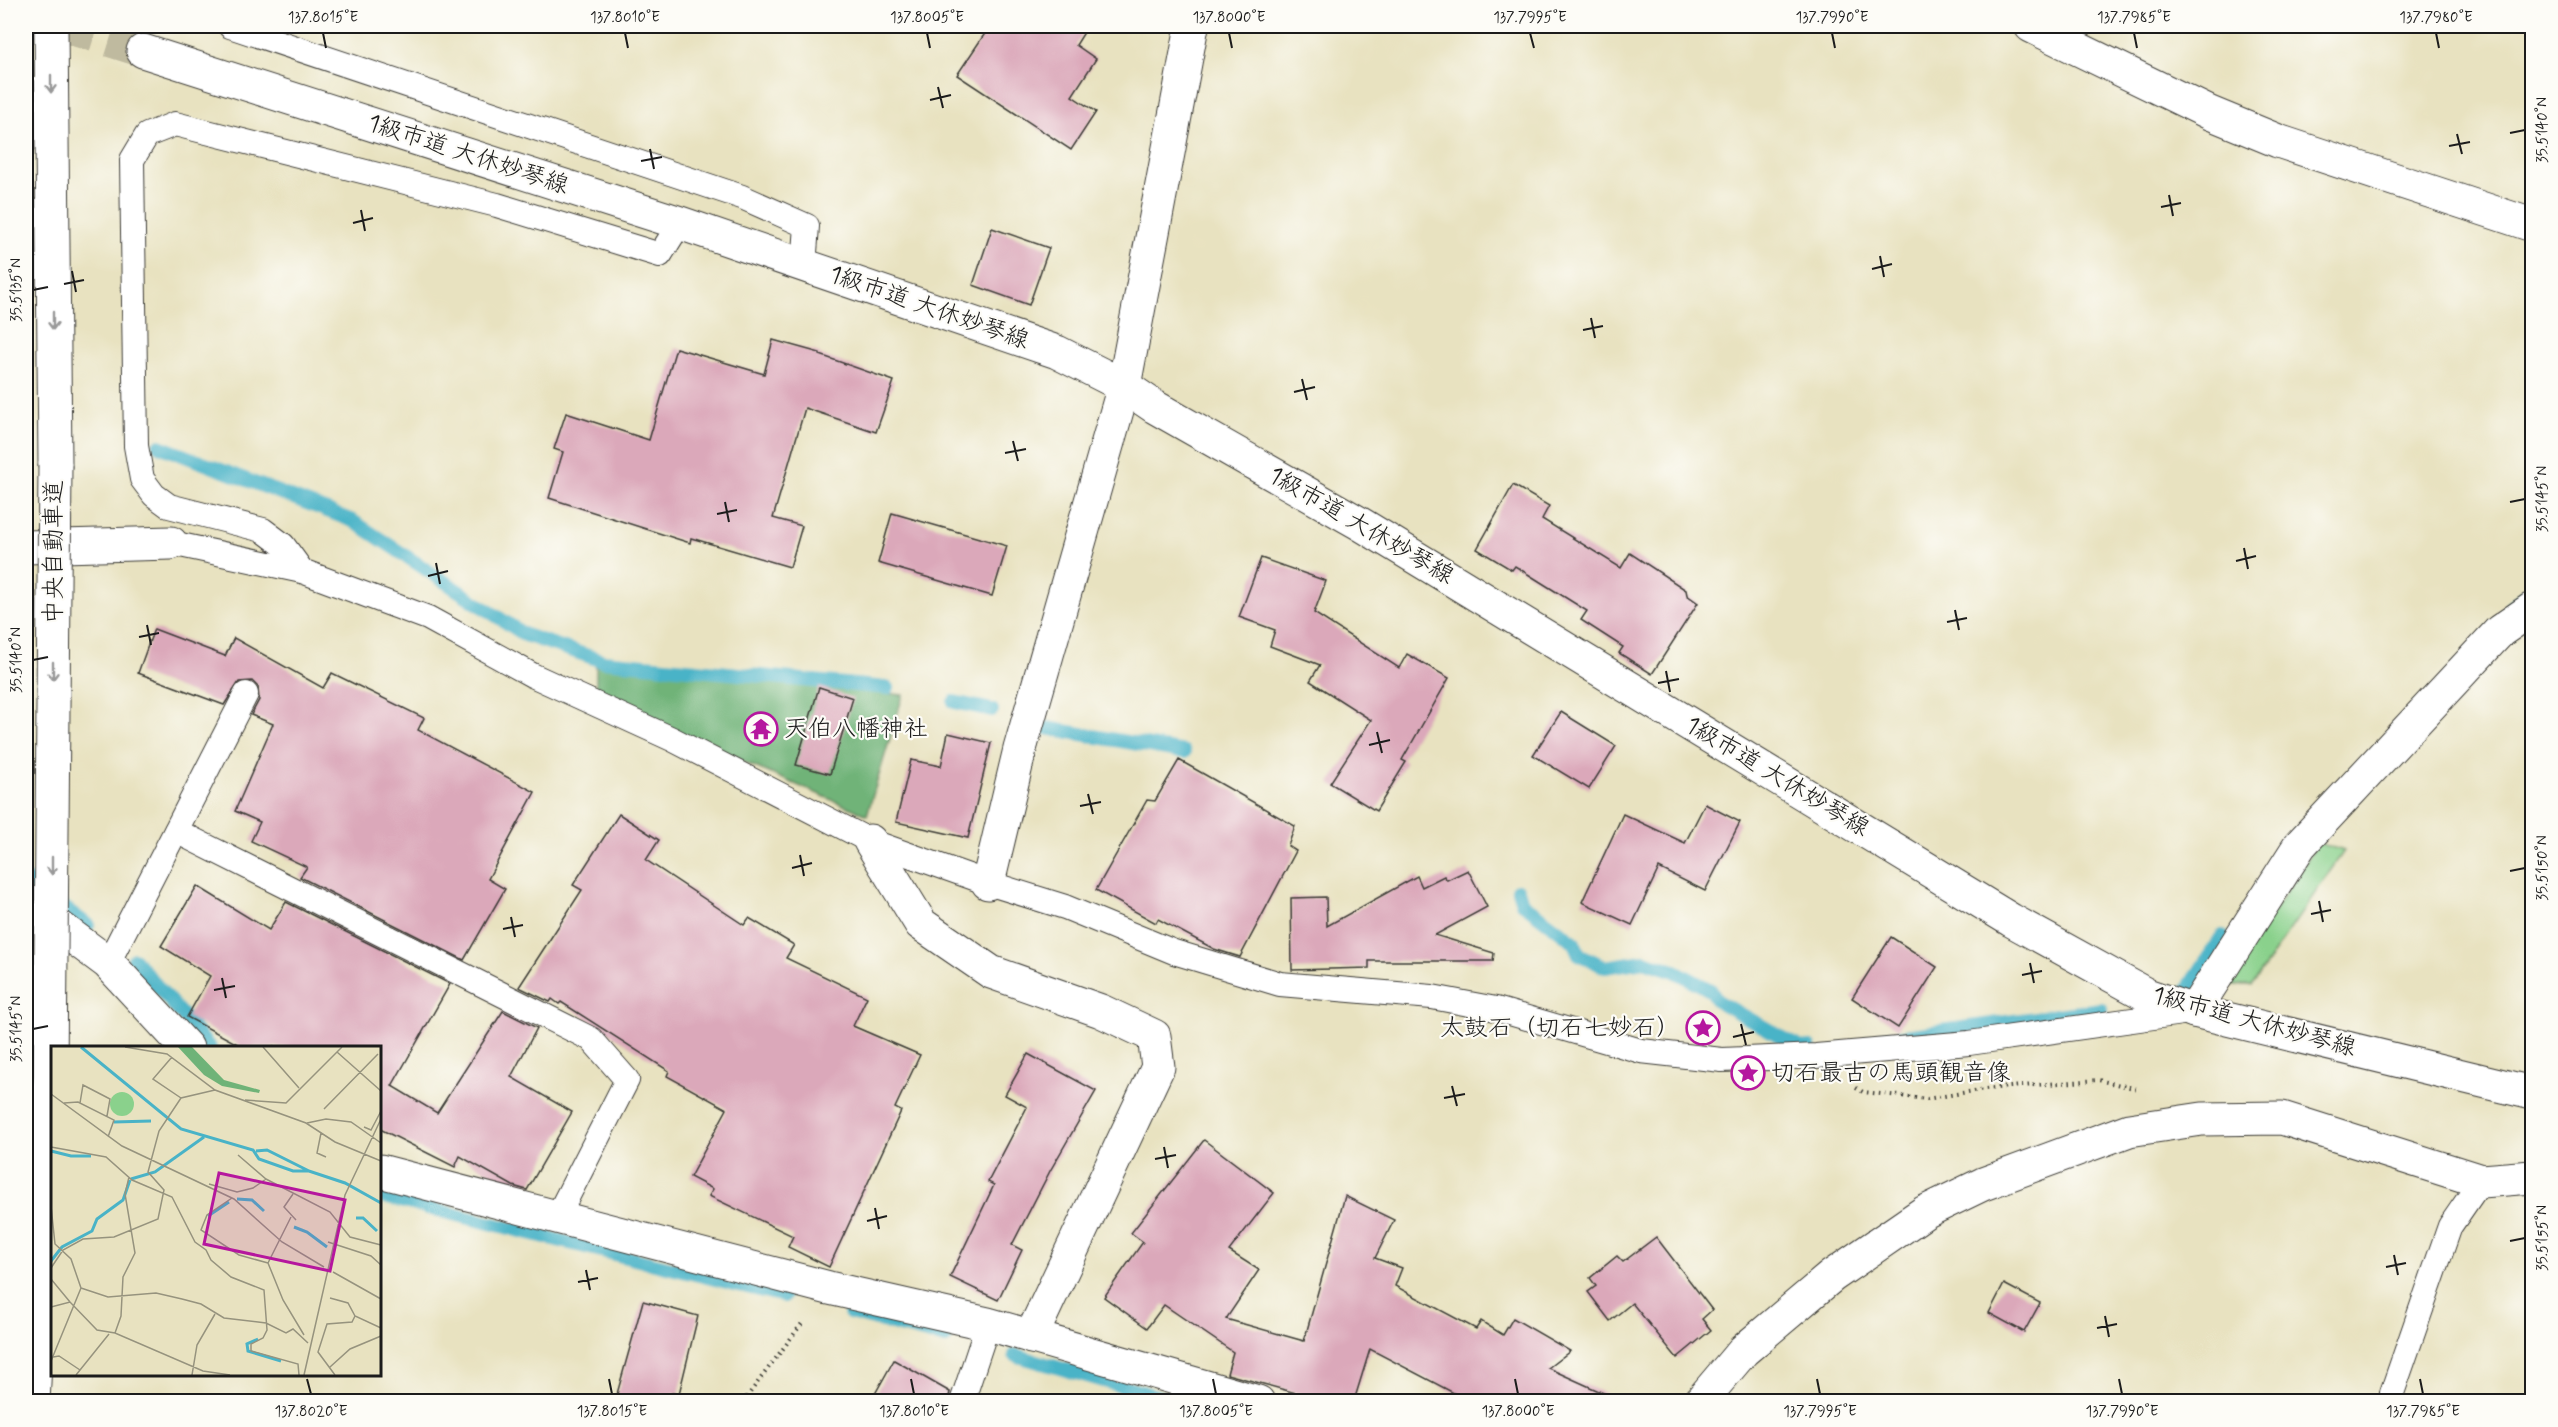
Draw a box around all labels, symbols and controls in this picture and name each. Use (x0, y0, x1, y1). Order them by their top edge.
text: 137.8015°E (288, 8, 359, 28)
text: 137.8010°E (590, 8, 660, 28)
text: 137.8005°E (890, 8, 964, 28)
text: 137.8000°E (1192, 8, 1266, 28)
text: 137.7995°E (1493, 8, 1567, 28)
text: 137.7990°E (1795, 8, 1869, 28)
text: 137.7985°E (2097, 8, 2171, 28)
text: 137.7980°E (2399, 8, 2473, 28)
one-way arrow (46, 73, 57, 93)
text: 35.5140°N (2533, 97, 2553, 163)
street label: 1級市道 大休妙琴線 (364, 108, 572, 202)
text: 35.5135°N (7, 258, 27, 322)
street label: 1級市道 大休妙琴線 (825, 259, 1033, 357)
one-way arrow (47, 310, 59, 330)
street label: 1級市道 大休妙琴線 (1263, 460, 1459, 592)
text: 35.5145°N (2533, 466, 2553, 532)
street label: 中央自動車道 (39, 480, 70, 624)
text: 35.5140°N (7, 627, 27, 693)
one-way arrow (47, 660, 59, 680)
street label: 1級市道 大休妙琴線 (1679, 710, 1875, 844)
temple icon: 天伯八幡神社 (743, 711, 779, 747)
place label: 天伯八幡神社 (784, 714, 928, 745)
text: 35.5150°N (2533, 835, 2553, 901)
one-way arrow (46, 855, 58, 875)
street label: 1級市道 大休妙琴線 (2149, 980, 2359, 1064)
text: 35.5145°N (7, 996, 27, 1062)
place icon: 太鼓石（切石七妙石） (1685, 1010, 1721, 1046)
place label: 太鼓石（切石七妙石） (1440, 1013, 1680, 1044)
inset map (51, 1046, 381, 1376)
place icon: 切石最古の馬頭観音像 (1730, 1055, 1766, 1091)
place label: 切石最古の馬頭観音像 (1771, 1058, 2011, 1089)
text: 35.5155°N (2533, 1205, 2553, 1271)
text: 137.8020°E (274, 1402, 348, 1422)
text: 137.8015°E (577, 1402, 648, 1422)
text: 137.8010°E (879, 1402, 949, 1422)
text: 137.8005°E (1179, 1402, 1253, 1422)
text: 137.8000°E (1481, 1402, 1555, 1422)
text: 137.7995°E (1783, 1402, 1857, 1422)
text: 137.7990°E (2085, 1402, 2159, 1422)
text: 137.7985°E (2386, 1402, 2460, 1422)

